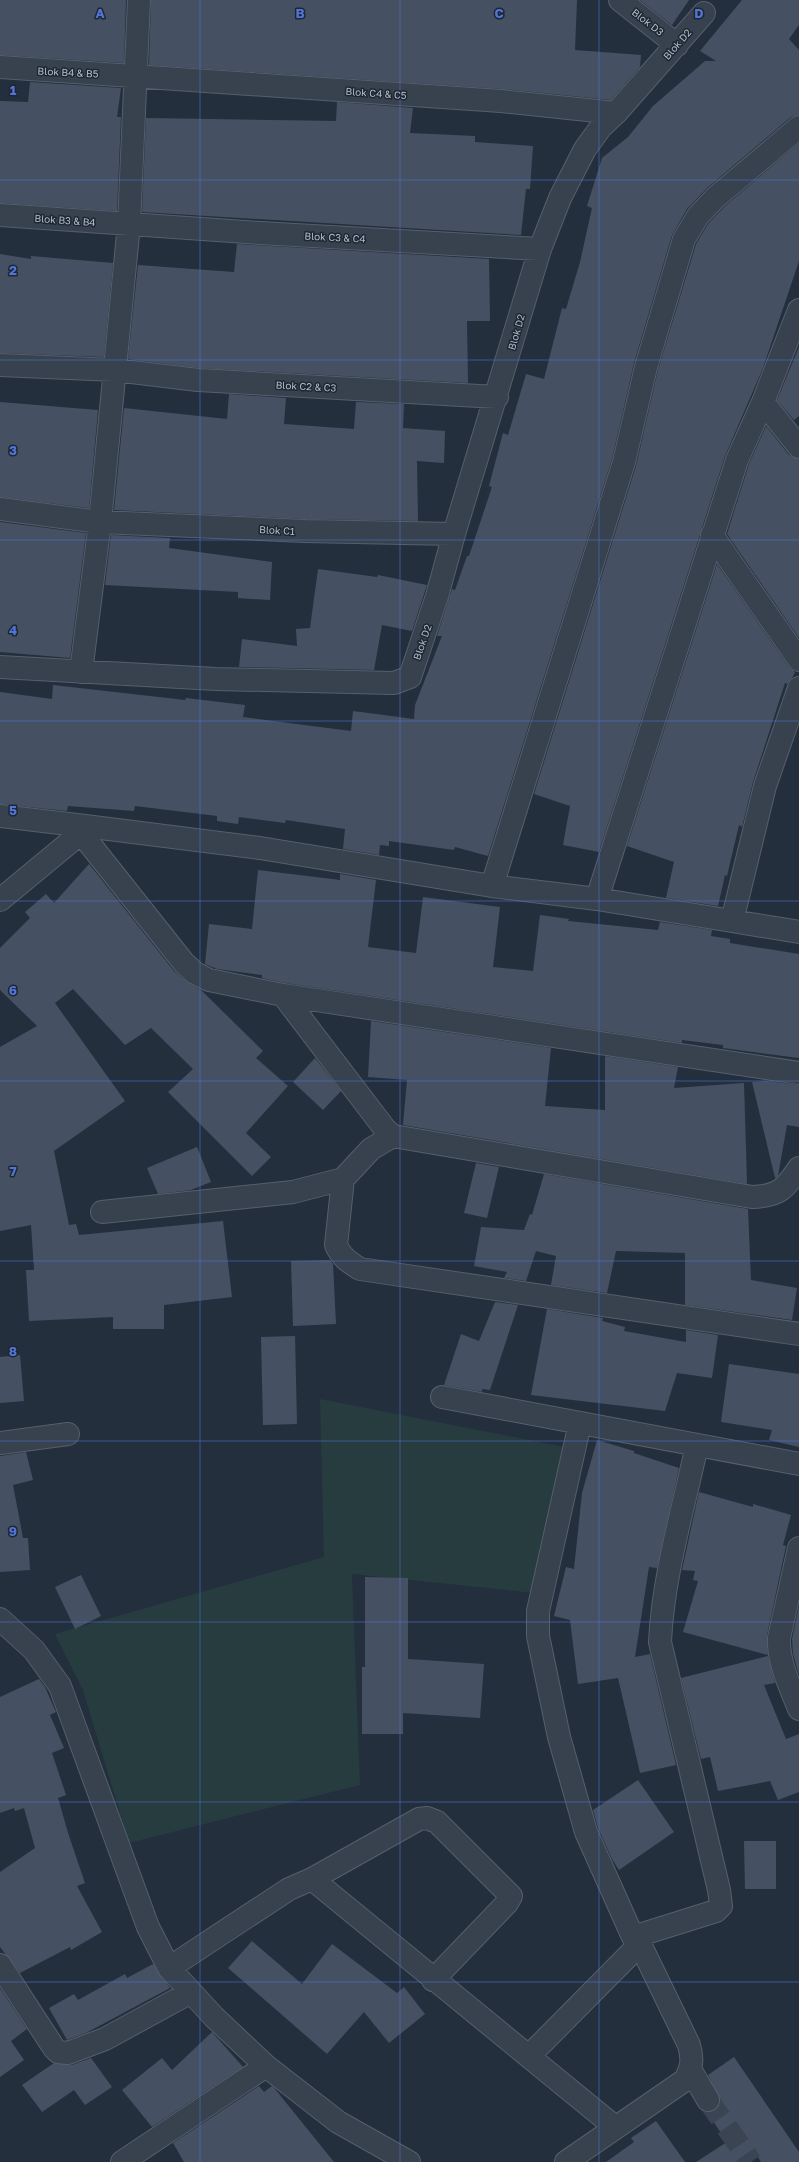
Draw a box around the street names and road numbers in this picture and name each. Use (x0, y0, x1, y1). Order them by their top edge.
street label: Blok D3 (630, 6, 666, 38)
street label: Blok D2 (660, 26, 694, 62)
street label: Blok B4 & B5 (37, 64, 99, 80)
street label: Blok C4 & C5 (345, 85, 407, 101)
street label: Blok B3 & B4 (34, 212, 96, 228)
street label: Blok C3 & C4 (304, 229, 366, 245)
street label: Blok D2 (505, 312, 527, 351)
street label: Blok C2 & C3 (275, 378, 337, 394)
street label: Blok C1 (259, 523, 295, 537)
street label: Blok D2 (410, 622, 434, 661)

